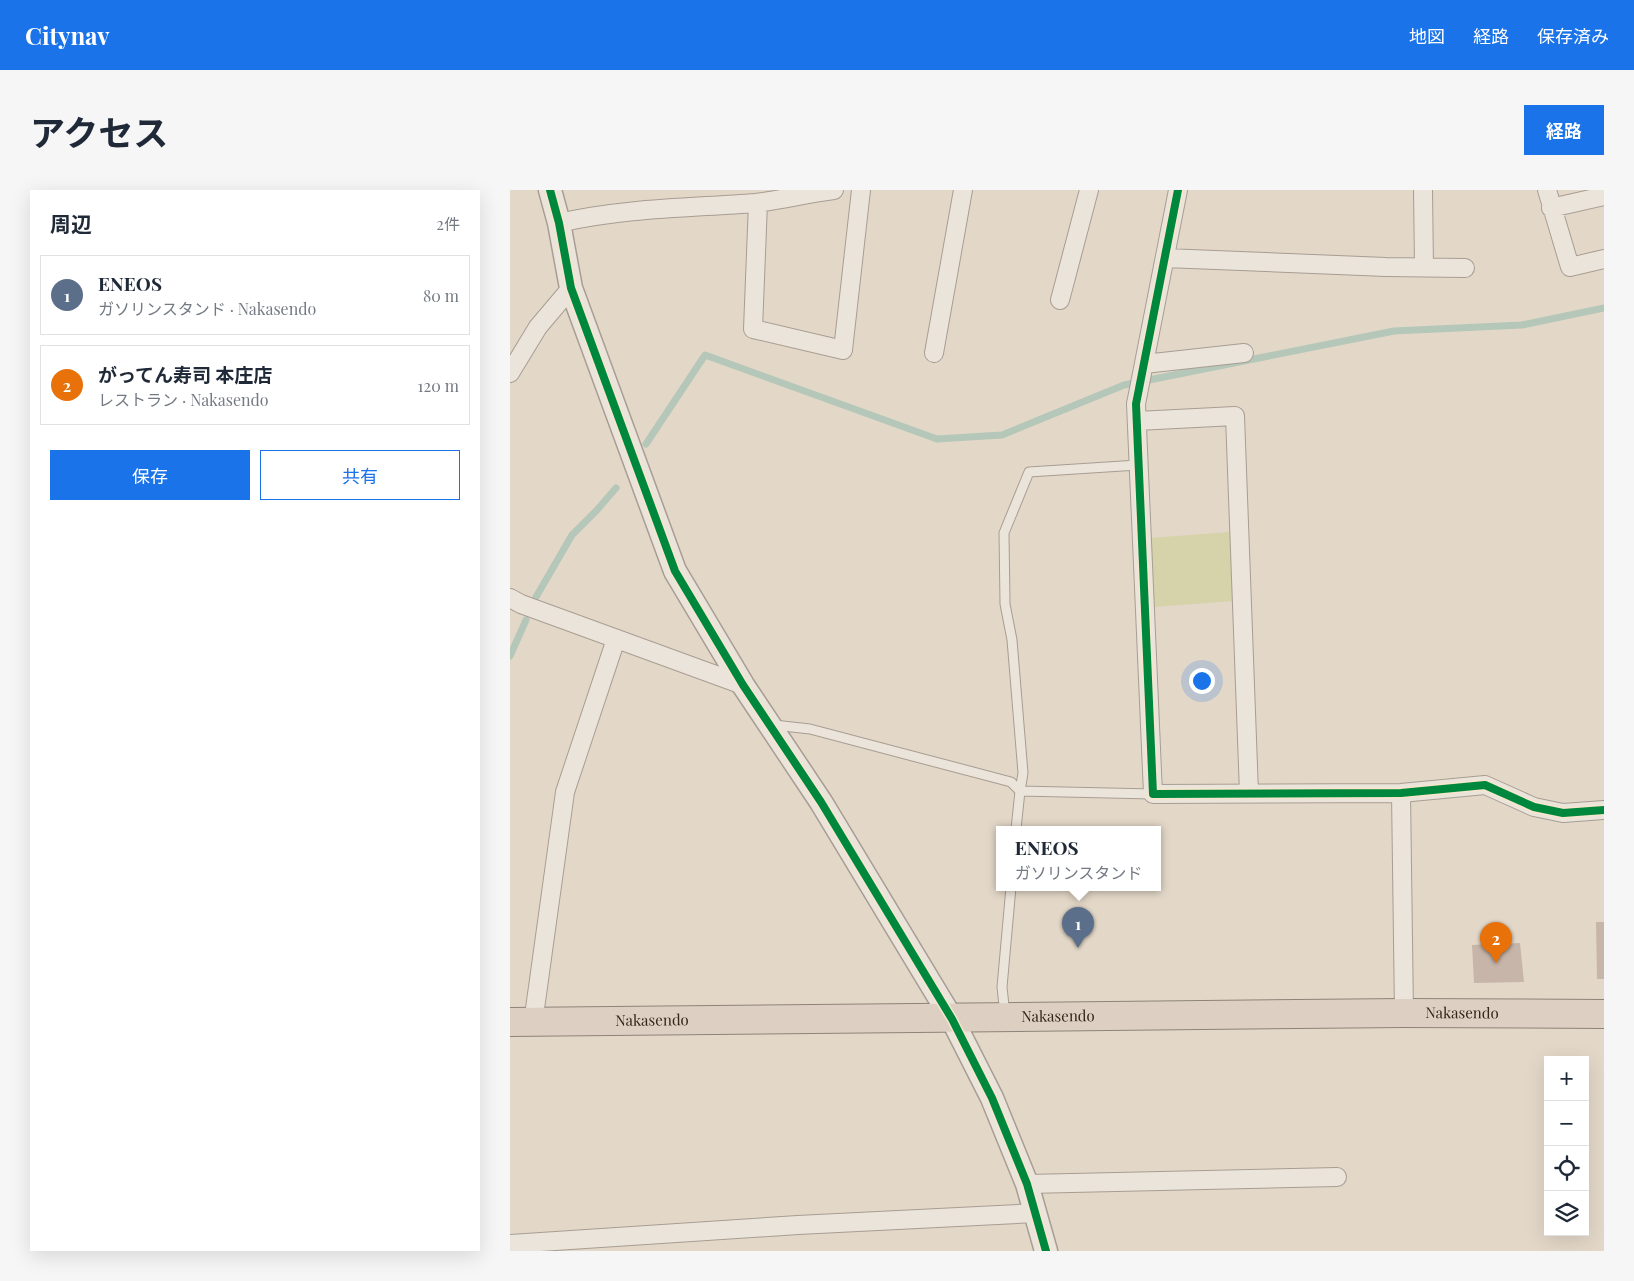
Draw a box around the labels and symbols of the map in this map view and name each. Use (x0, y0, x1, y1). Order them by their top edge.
your location (1189, 668, 1215, 694)
pin: 1 (1062, 907, 1094, 948)
pin: 2 (1480, 922, 1512, 963)
street label: Nakasendo (1425, 1002, 1499, 1022)
street label: Nakasendo (1021, 1005, 1095, 1026)
street label: Nakasendo (615, 1009, 689, 1030)

